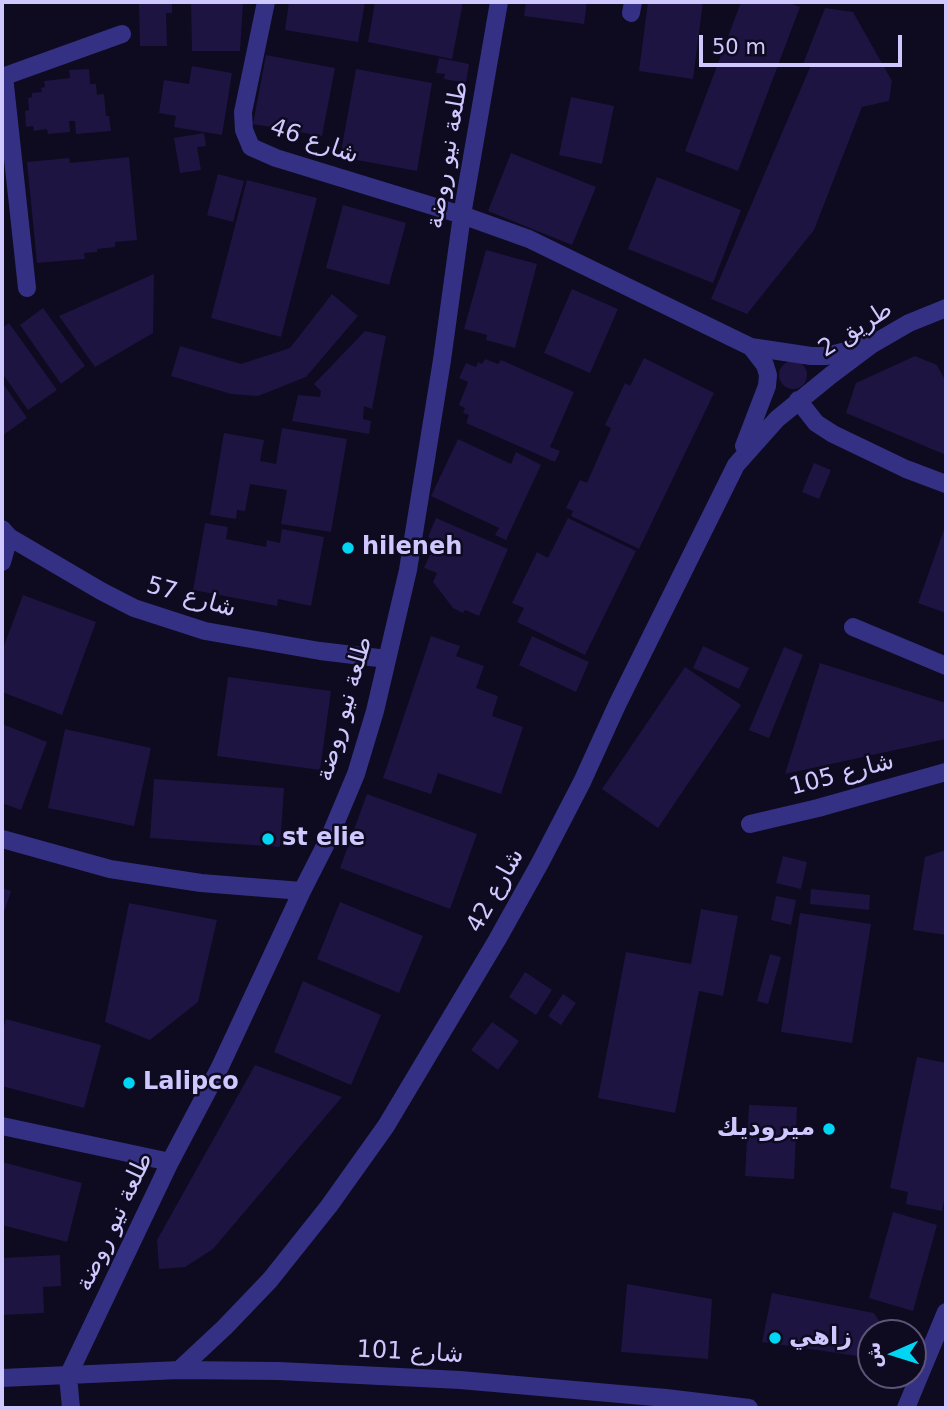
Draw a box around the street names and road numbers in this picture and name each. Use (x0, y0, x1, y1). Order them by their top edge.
street label: طلعة نيو روضة (421, 79, 475, 231)
street label: شارع 46 (266, 113, 362, 171)
street label: طريق 2 (814, 296, 898, 364)
street label: شارع 57 (143, 572, 239, 624)
street label: طلعة نيو روضة (311, 633, 379, 785)
street label: شارع 105 (787, 747, 897, 803)
street label: شارع 42 (461, 844, 531, 938)
street label: طلعة نيو روضة (70, 1148, 160, 1296)
street label: شارع 101 (356, 1336, 464, 1370)

